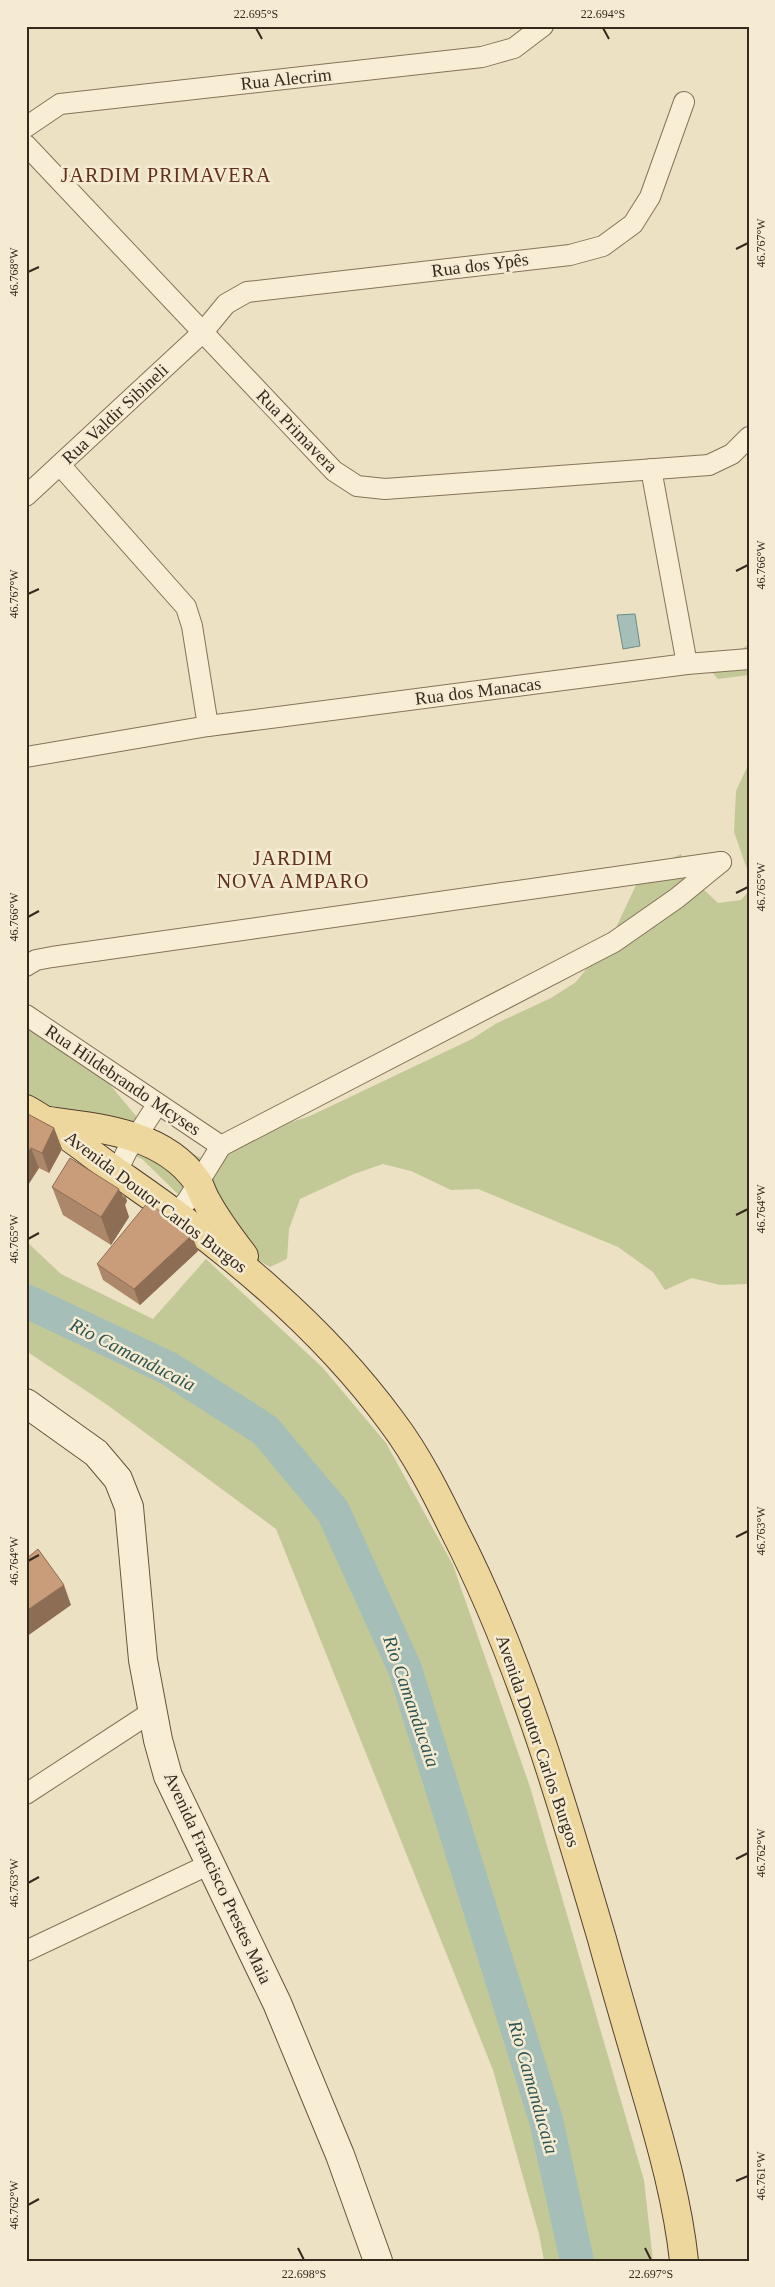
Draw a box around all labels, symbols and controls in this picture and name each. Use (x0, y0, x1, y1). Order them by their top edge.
text: 22.695°S (234, 7, 278, 21)
text: 22.694°S (581, 7, 625, 21)
street label: Rua Alecrim (239, 64, 333, 94)
district label: JARDIM PRIMAVERA (61, 164, 271, 186)
text: 46.767°W (754, 218, 768, 268)
text: 46.768°W (7, 247, 21, 297)
street label: Rua dos Ypês (430, 249, 530, 281)
street label: Rua Valdir Sibineli (58, 360, 172, 468)
street label: Rua Primavera (252, 385, 342, 477)
text: 46.766°W (754, 540, 768, 590)
text: 46.767°W (7, 569, 21, 619)
street label: Rua dos Manacas (414, 673, 542, 709)
district label: JARDIM NOVA AMPARO (217, 847, 369, 892)
text: 46.765°W (754, 862, 768, 912)
text: 46.766°W (7, 892, 21, 942)
street label: Rua Hildebrando Mcyses (42, 1021, 204, 1139)
street label: Avenida Doutor Carlos Burgos (61, 1127, 251, 1277)
text: 46.764°W (754, 1184, 768, 1234)
text: 46.765°W (7, 1214, 21, 1264)
water label: Rio Camanducaia (66, 1313, 199, 1395)
text: 46.763°W (754, 1506, 768, 1556)
text: 46.764°W (7, 1536, 21, 1586)
water label: Rio Camanducaia (379, 1632, 444, 1770)
street label: Avenida Doutor Carlos Burgos (492, 1632, 584, 1850)
street label: Avenida Francisco Prestes Maia (160, 1769, 276, 1987)
text: 46.762°W (754, 1828, 768, 1878)
text: 46.763°W (7, 1858, 21, 1908)
water label: Rio Camanducaia (504, 2017, 563, 2156)
text: 46.761°W (754, 2151, 768, 2201)
text: 46.762°W (7, 2180, 21, 2230)
text: 22.698°S (282, 2267, 326, 2281)
text: 22.697°S (629, 2267, 673, 2281)

